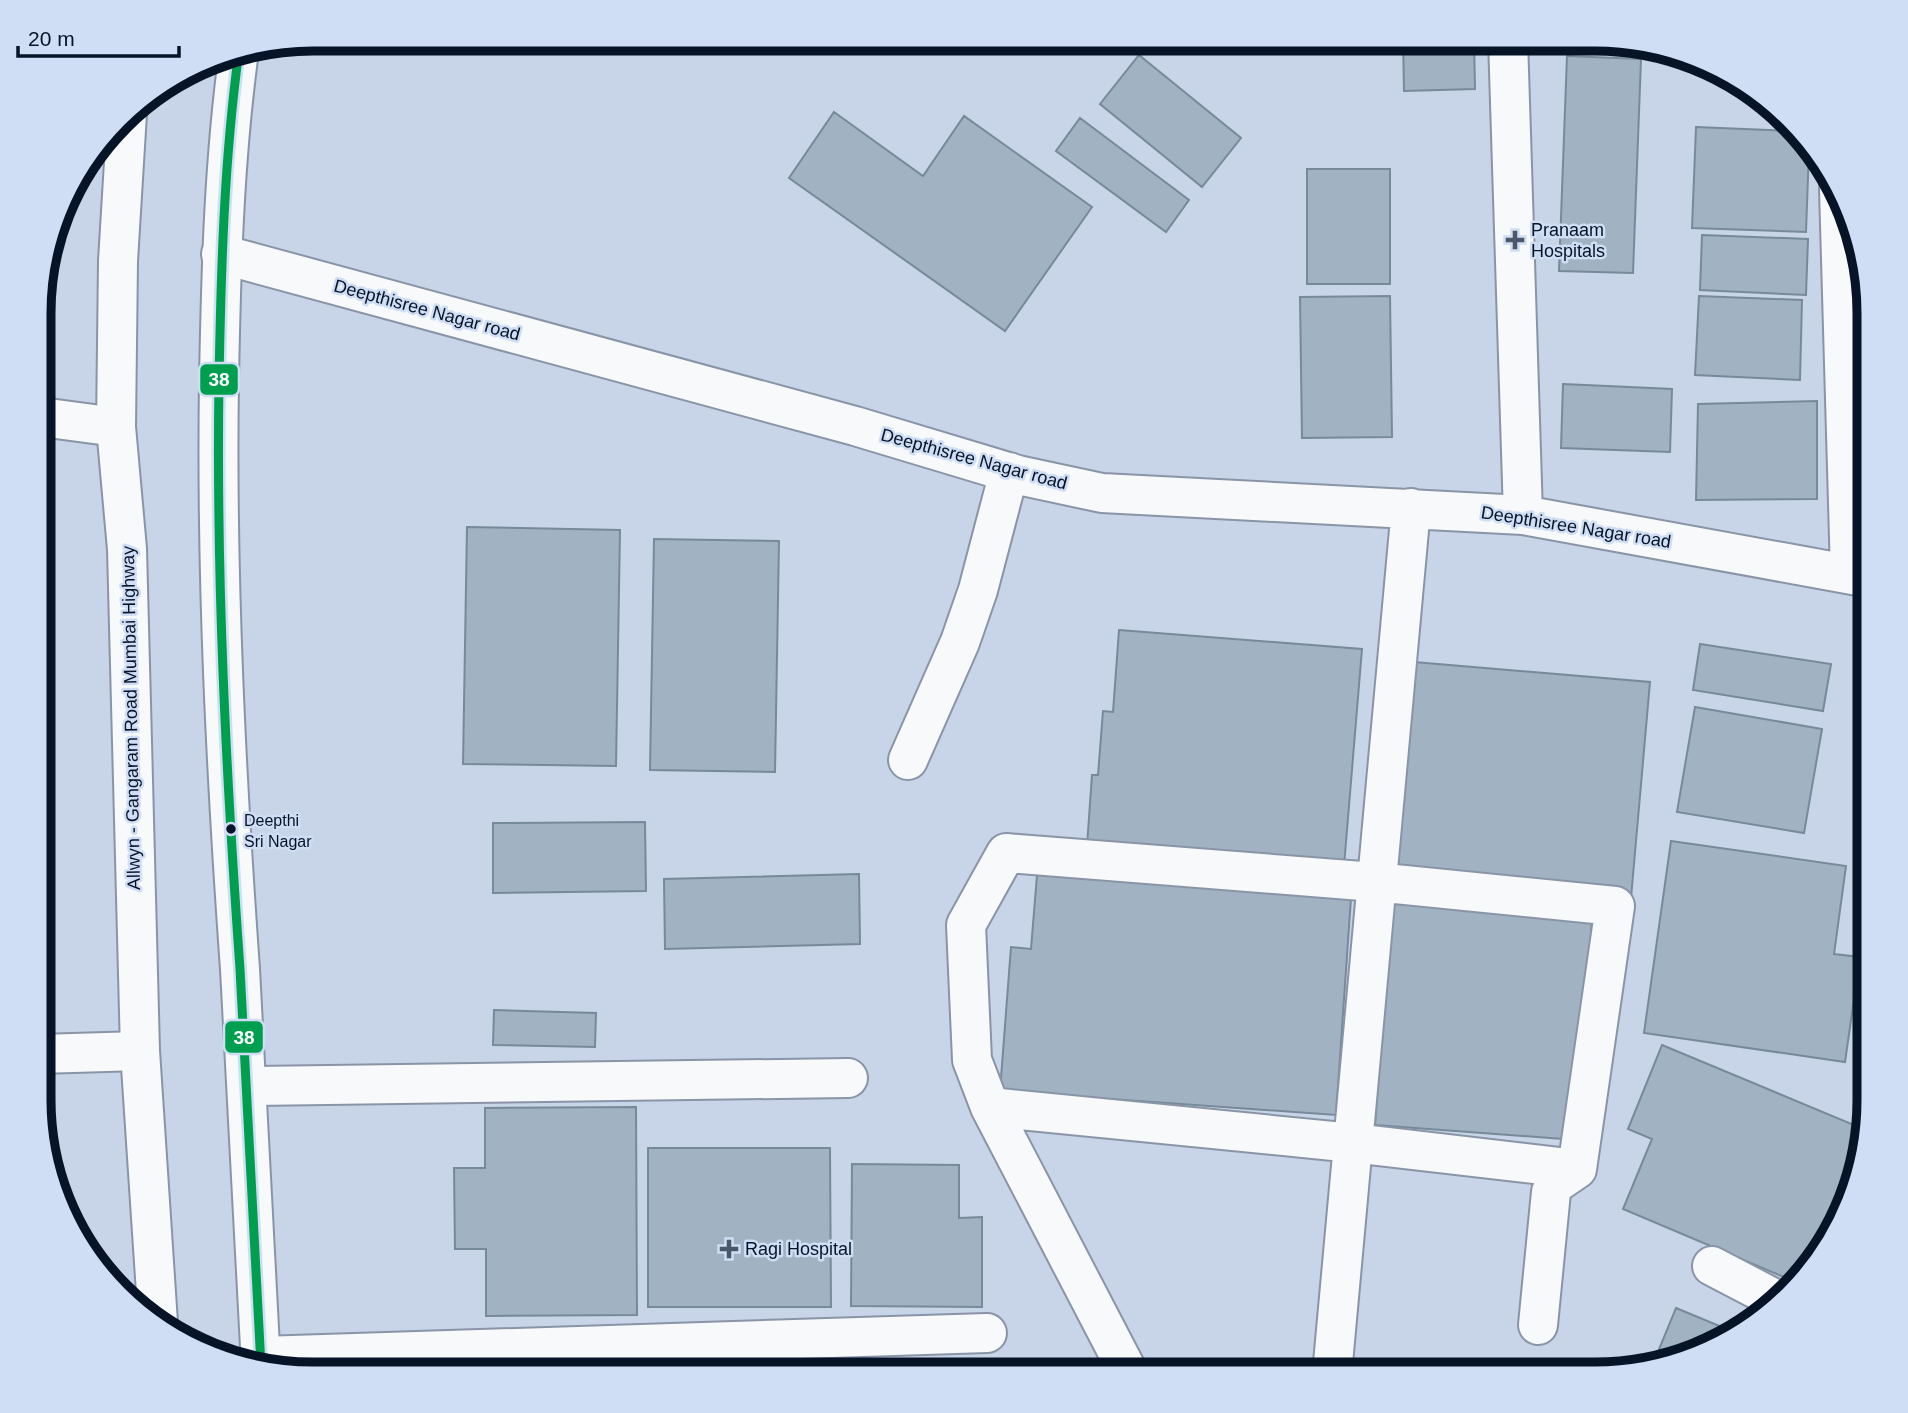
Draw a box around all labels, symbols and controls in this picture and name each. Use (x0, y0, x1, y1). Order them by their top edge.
scale bar (18, 14, 178, 58)
text: 20 m (28, 27, 75, 50)
place label: Pranaam Hospitals (1531, 220, 1605, 261)
marker: Pranaam Hospitals (1505, 230, 1525, 250)
street label: Deepthisree Nagar road (332, 275, 522, 345)
line badge: 38 (199, 363, 239, 396)
text: 38 (208, 369, 230, 390)
street label: Deepthisree Nagar road (879, 424, 1069, 494)
street label: Deepthisree Nagar road (1480, 502, 1672, 552)
street label: Allwyn - Gangaram Road Mumbai Highway (118, 546, 144, 890)
place label: Deepthi Sri Nagar (244, 812, 312, 850)
marker: Deepthi Sri Nagar (224, 822, 238, 836)
line badge: 38 (224, 1020, 264, 1054)
text: 38 (233, 1027, 255, 1048)
marker: Ragi Hospital (719, 1239, 739, 1259)
place label: Ragi Hospital (745, 1239, 852, 1259)

